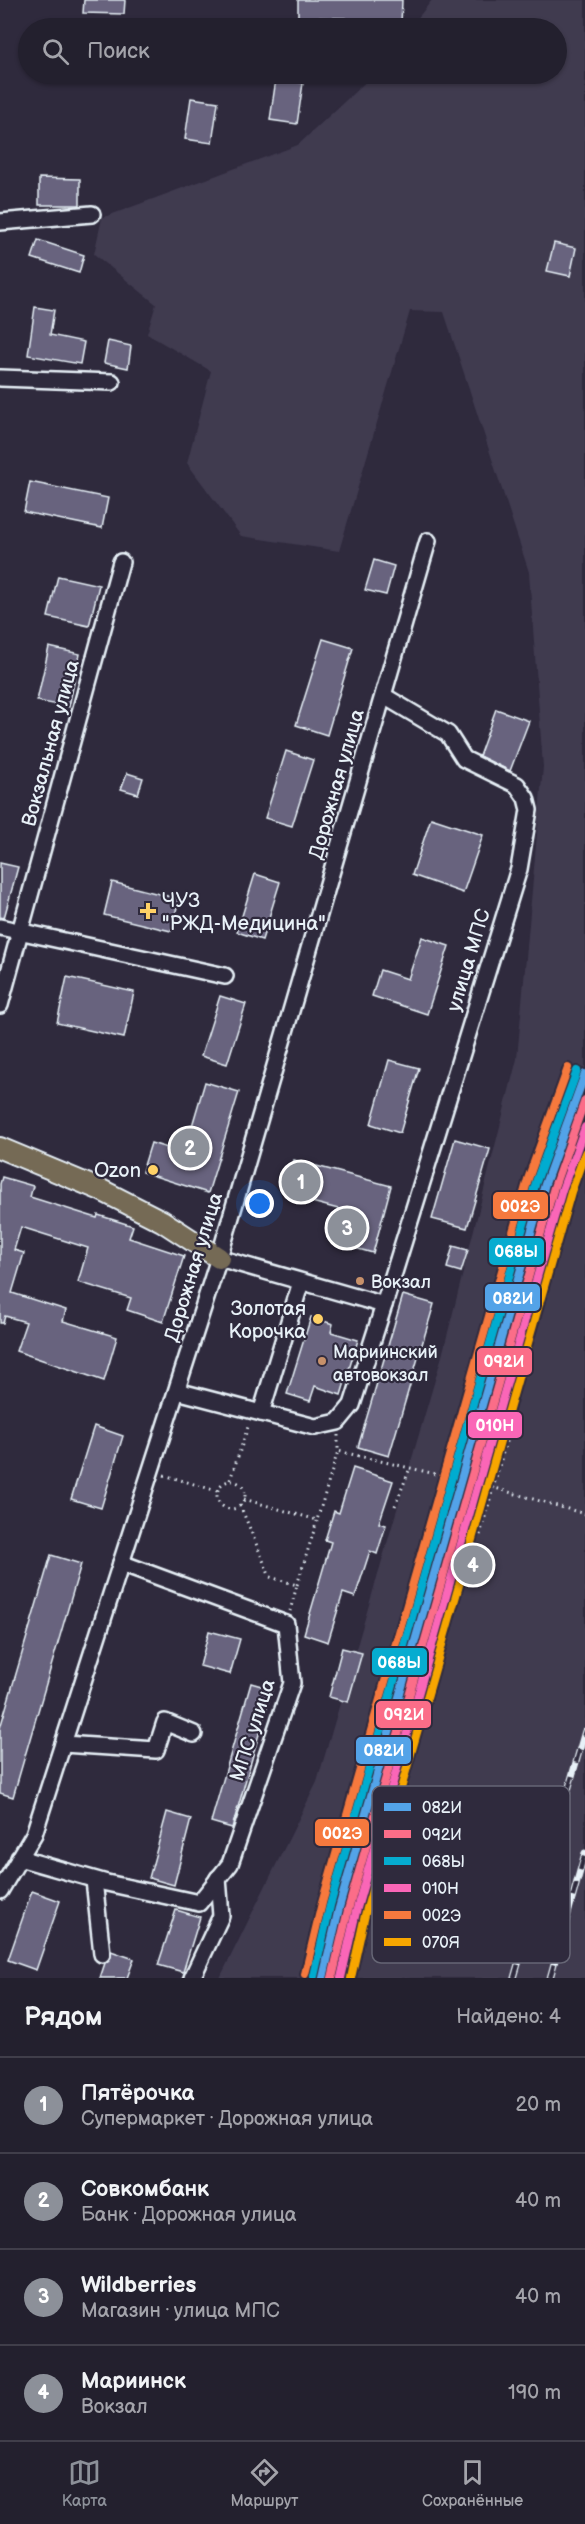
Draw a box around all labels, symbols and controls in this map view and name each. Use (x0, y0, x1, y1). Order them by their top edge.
search box (18, 18, 567, 84)
icon: search (39, 35, 72, 68)
text: Поиск (87, 38, 150, 65)
street label: Вокзальная улица (17, 657, 85, 829)
street label: Дорожная улица (304, 706, 370, 862)
place label: ЧУЗ "РЖД-Медицина" (162, 889, 326, 936)
marker: ЧУЗ "РЖД-Медицина" (139, 902, 157, 920)
street label: улица МПС (442, 906, 496, 1014)
pin: 2 (170, 1126, 210, 1170)
place label: Ozon (94, 1159, 141, 1183)
pin: 1 (282, 1160, 320, 1204)
marker: Ozon (146, 1163, 160, 1177)
your location (245, 1189, 274, 1218)
street label: Дорожная улица (160, 1190, 228, 1345)
line badge: 002Э (492, 1191, 549, 1220)
text: 002Э (500, 1198, 540, 1217)
pin: 3 (328, 1206, 366, 1250)
line badge: 068Ы (488, 1237, 545, 1266)
text: 068Ы (494, 1243, 538, 1262)
place label: Вокзал (371, 1272, 431, 1293)
marker: Вокзал (354, 1275, 366, 1287)
line badge: 082И (484, 1283, 541, 1312)
text: 082И (492, 1290, 534, 1309)
place label: Золотая Корочка (228, 1297, 306, 1344)
marker: Золотая Корочка (311, 1312, 325, 1326)
place label: Мариинский автовокзал (333, 1342, 438, 1386)
line badge: 092И (476, 1347, 533, 1376)
text: 092И (484, 1353, 524, 1372)
marker: Мариинский автовокзал (316, 1355, 328, 1367)
line badge: 010Н (467, 1411, 523, 1439)
text: 010Н (476, 1417, 514, 1436)
pin: 4 (454, 1542, 492, 1588)
line badge: 068Ы (371, 1647, 428, 1676)
text: 068Ы (377, 1654, 421, 1673)
street label: МПС улица (225, 1676, 281, 1784)
line badge: 092И (375, 1700, 432, 1729)
text: 092И (384, 1706, 424, 1725)
line badge: 082И (355, 1736, 412, 1765)
text: 082И (363, 1742, 405, 1761)
legend (372, 1786, 570, 1963)
text: 082И (422, 1799, 462, 1818)
line badge: 002Э (314, 1818, 370, 1847)
text: 002Э (322, 1825, 362, 1844)
text: 092И (422, 1826, 462, 1845)
text: 068Ы (422, 1853, 465, 1872)
text: 010Н (422, 1880, 459, 1899)
text: 002Э (422, 1907, 461, 1926)
text: 070Я (422, 1934, 460, 1953)
text: Рядом (24, 2002, 102, 2033)
text: Найдено: 4 (456, 2005, 561, 2029)
text: Пятёрочка (81, 2080, 194, 2107)
text: 1 (39, 2093, 48, 2117)
text: 20 m (516, 2093, 561, 2117)
text: Супермаркет · Дорожная улица (81, 2107, 373, 2131)
text: Совкомбанк (81, 2176, 209, 2203)
text: 2 (38, 2189, 49, 2213)
text: 40 m (515, 2189, 561, 2213)
text: Банк · Дорожная улица (81, 2203, 297, 2227)
text: Wildberries (81, 2272, 196, 2299)
text: 3 (38, 2285, 49, 2309)
text: 40 m (515, 2285, 561, 2309)
text: Магазин · улица МПС (81, 2299, 280, 2323)
text: Мариинск (81, 2368, 186, 2395)
text: 4 (38, 2381, 49, 2405)
text: 190 m (508, 2381, 561, 2405)
text: Вокзал (81, 2395, 148, 2419)
tab: Карта (62, 2456, 107, 2511)
tab: Маршрут (230, 2456, 299, 2511)
tab: Сохранённые (422, 2456, 523, 2511)

